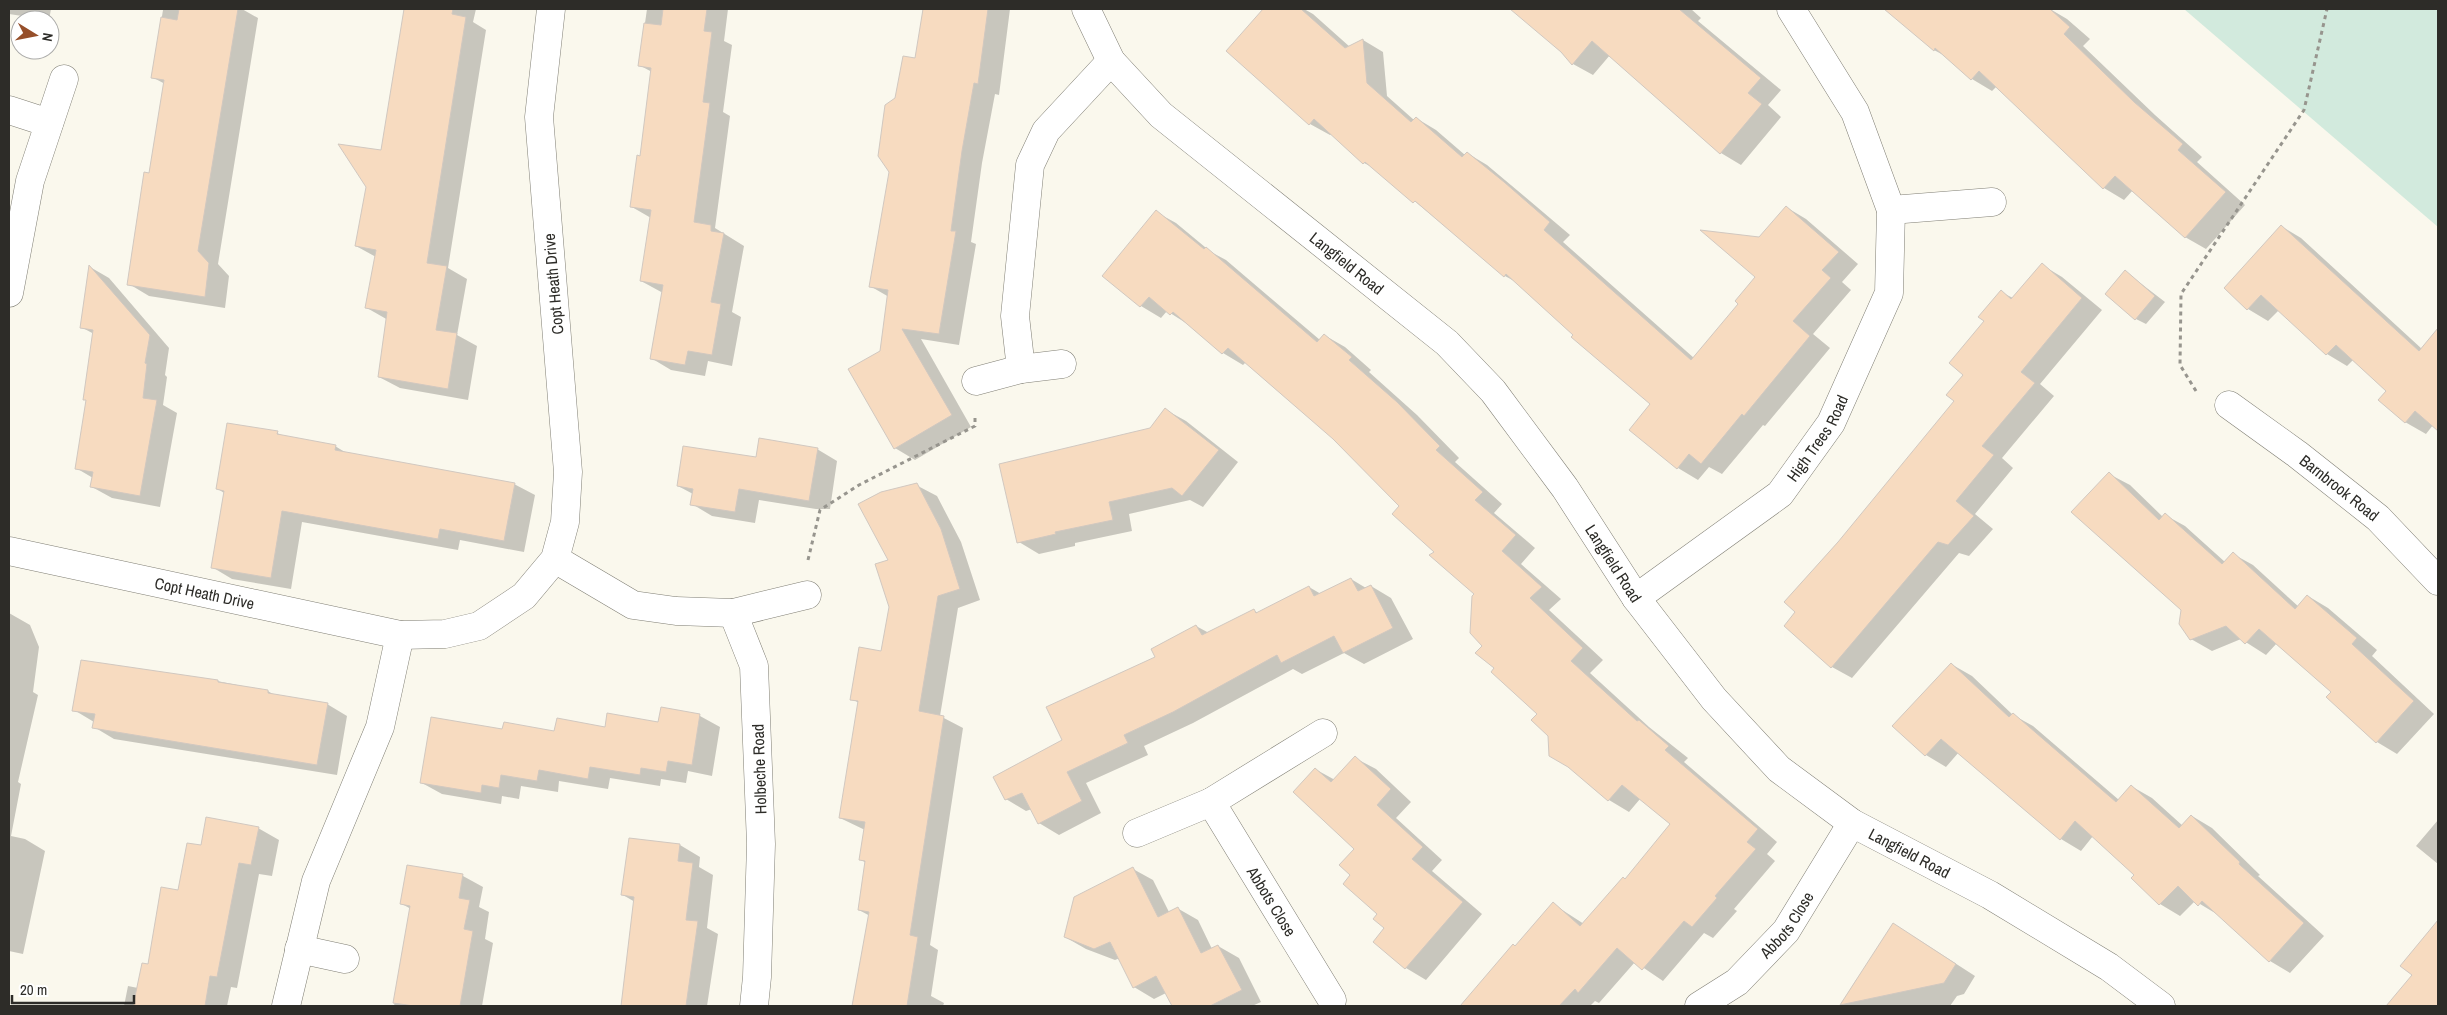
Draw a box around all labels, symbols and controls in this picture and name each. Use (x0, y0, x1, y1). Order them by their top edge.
north arrow (10, 10, 60, 60)
text: N (38, 32, 57, 43)
street label: Langfield Road (1305, 227, 1389, 300)
street label: Copt Heath Drive (538, 233, 568, 335)
street label: High Trees Road (1781, 391, 1853, 486)
street label: Barnbrook Road (2295, 449, 2384, 526)
street label: Langfield Road (1580, 520, 1647, 607)
street label: Copt Heath Drive (153, 572, 256, 614)
street label: Holbeche Road (746, 723, 772, 815)
street label: Langfield Road (1865, 823, 1954, 883)
street label: Abbots Close (1241, 861, 1301, 940)
street label: Abbots Close (1754, 887, 1819, 964)
scale bar (12, 972, 135, 1004)
text: 20 m (20, 979, 47, 1000)

